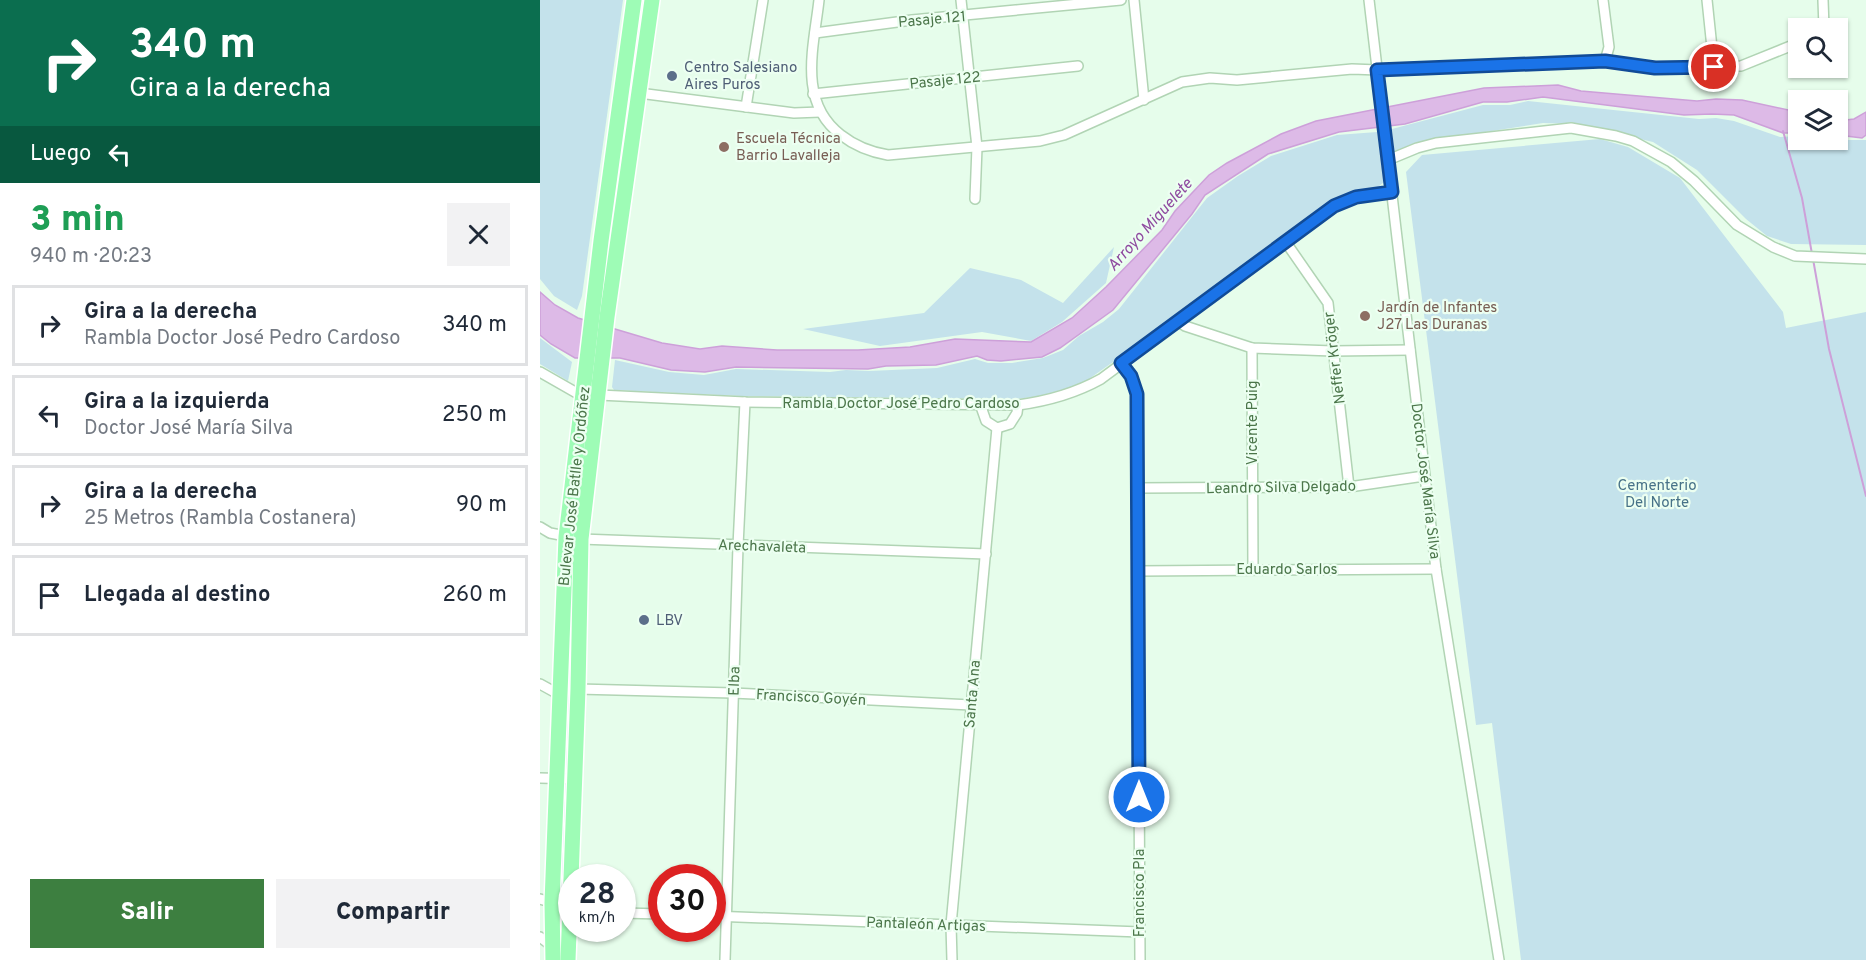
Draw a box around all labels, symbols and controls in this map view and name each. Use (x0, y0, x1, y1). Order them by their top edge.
street label: Pasaje 121 (897, 8, 967, 33)
map controls (1788, 18, 1848, 150)
button: search (1788, 18, 1848, 78)
text: 340 m (129, 20, 256, 73)
icon: right (30, 24, 108, 102)
pin (1688, 41, 1739, 92)
icon: arrive (1697, 50, 1730, 83)
place label: Centro Salesiano Aires Puros (684, 59, 797, 95)
street label: Pasaje 122 (909, 68, 982, 95)
marker: Centro Salesiano Aires Puros (665, 69, 679, 83)
text: Gira a la derecha (129, 72, 331, 106)
button: layers (1788, 90, 1848, 150)
place label: Escuela Técnica Barrio Lavalleja (736, 130, 841, 166)
icon: left (103, 138, 136, 171)
marker: Escuela Técnica Barrio Lavalleja (717, 140, 731, 154)
text: Luego (30, 141, 91, 168)
water label: Arroyo Miguelete (1103, 174, 1198, 276)
text: 3 min (30, 198, 125, 244)
button: close (447, 203, 510, 266)
text: 940 m · 20:23 (30, 244, 152, 270)
text: Gira a la derecha (84, 299, 257, 326)
place label: Jardín de Infantes J27 Las Duranas (1377, 299, 1497, 335)
icon: right (33, 309, 66, 342)
marker: Jardín de Infantes J27 Las Duranas (1358, 309, 1372, 323)
street label: Neffer Kröger (1320, 310, 1351, 405)
text: 340 m (442, 312, 507, 339)
text: Rambla Doctor José Pedro Cardoso (84, 326, 400, 352)
street label: Vicente Puig (1244, 381, 1263, 465)
street label: Bulevar José Batlle y Ordóñez (556, 385, 595, 587)
text: Gira a la izquierda (84, 389, 270, 416)
street label: Rambla Doctor José Pedro Cardoso (782, 395, 1020, 414)
icon: left (33, 399, 66, 432)
text: 250 m (442, 402, 507, 429)
street label: Doctor José María Silva (1406, 402, 1443, 560)
text: Doctor José María Silva (84, 416, 293, 442)
park label: Cementerio Del Norte (1617, 477, 1697, 513)
street label: Leandro Silva Delgado (1206, 478, 1356, 499)
text: Gira a la derecha (84, 479, 257, 506)
icon: right (33, 489, 66, 522)
text: 90 m (456, 492, 507, 519)
text: 25 Metros (Rambla Costanera) (84, 506, 357, 532)
street label: Arechavaleta (717, 536, 806, 559)
street label: Eduardo Sarlos (1236, 561, 1338, 580)
icon: arrive (33, 579, 66, 612)
text: Llegada al destino (84, 582, 270, 609)
text: 260 m (442, 582, 507, 609)
place label: LBV (656, 612, 683, 631)
marker: LBV (637, 613, 651, 627)
street label: Santa Ana (961, 659, 986, 729)
street label: Elba (725, 666, 746, 696)
street label: Francisco Goyén (755, 686, 866, 711)
position arrow (1107, 765, 1171, 829)
street label: Francisco Pla (1131, 849, 1150, 937)
speed limit sign: 30 (648, 864, 726, 942)
text: 28 (578, 877, 616, 914)
button: Salir (30, 879, 264, 948)
button: Compartir (276, 879, 510, 948)
text: km/h (579, 909, 615, 928)
street label: Pantaleón Artigas (866, 914, 986, 937)

